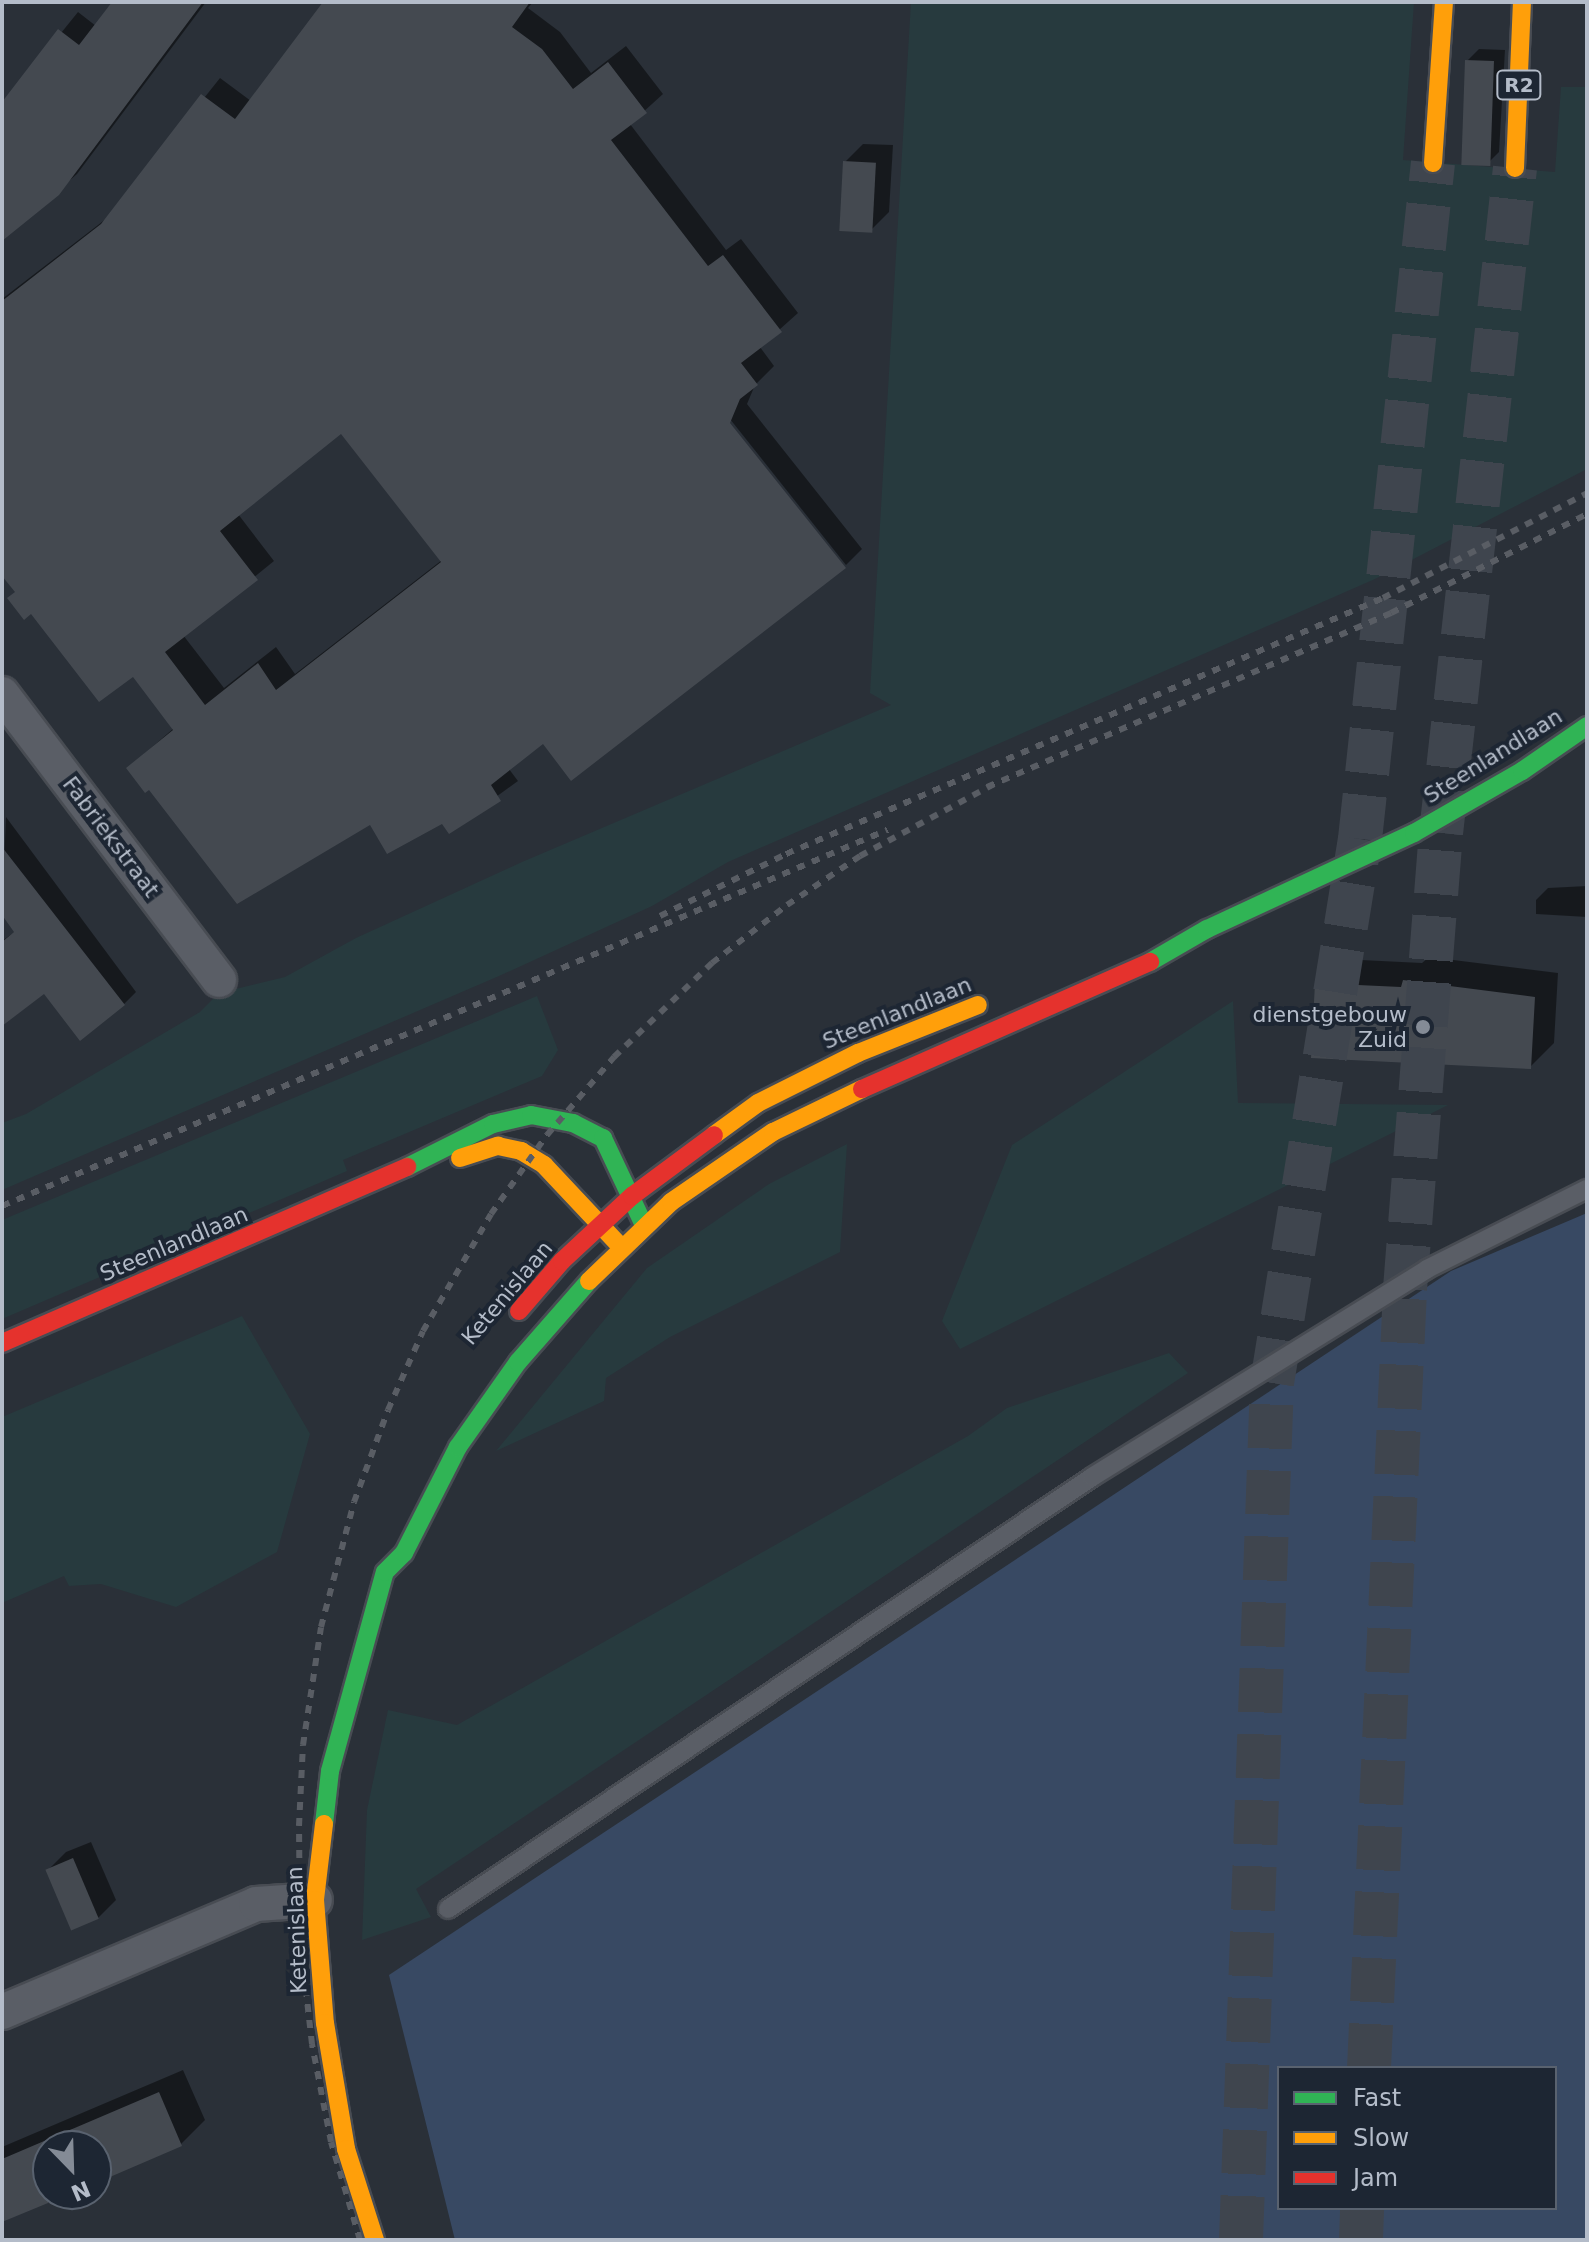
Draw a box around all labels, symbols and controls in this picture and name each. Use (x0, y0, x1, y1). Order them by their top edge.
road number: R2 (1495, 69, 1543, 101)
street label: Steenlandlaan (1419, 703, 1567, 809)
street label: Fabriekstraat (57, 771, 165, 903)
street label: Steenlandlaan (819, 971, 975, 1055)
place label: dienstgebouw Zuid (1252, 1001, 1407, 1052)
marker: dienstgebouw Zuid (1414, 1018, 1432, 1036)
street label: Steenlandlaan (96, 1201, 252, 1287)
street label: Ketenislaan (456, 1236, 558, 1350)
street label: Ketenislaan (282, 1866, 312, 1994)
legend (1277, 2066, 1557, 2210)
text: Fast (1353, 2084, 1401, 2112)
text: Slow (1353, 2124, 1409, 2152)
north arrow (32, 2130, 112, 2210)
text: Jam (1353, 2164, 1398, 2192)
text: N (67, 2176, 94, 2206)

